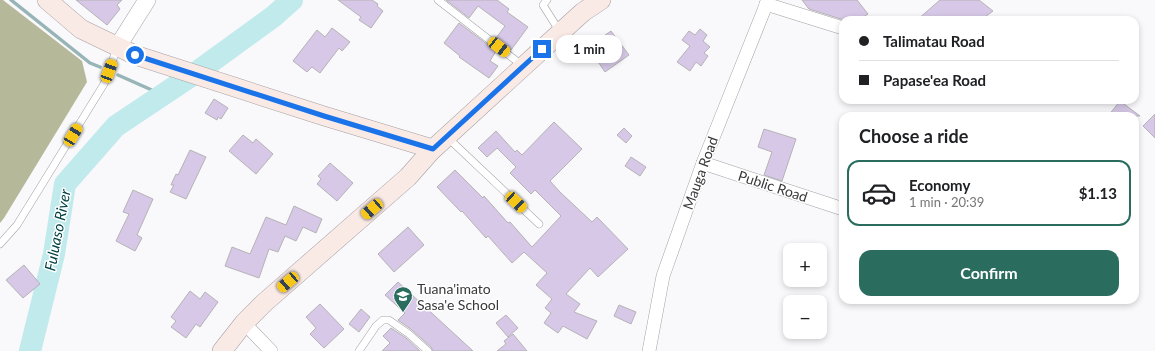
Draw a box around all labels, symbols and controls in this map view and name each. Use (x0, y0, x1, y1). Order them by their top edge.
text: Talimatau Road (883, 32, 985, 50)
car (486, 35, 512, 59)
callout: 1 min (556, 35, 622, 63)
route end (533, 40, 551, 58)
text: 1 min (573, 41, 605, 57)
route start (126, 46, 144, 64)
car (99, 58, 119, 84)
text: Papase'ea Road (883, 71, 986, 89)
car (62, 122, 84, 148)
text: Choose a ride (859, 125, 968, 147)
street label: Mauga Road (679, 134, 721, 212)
street label: Public Road (736, 167, 810, 205)
icon: car (861, 175, 897, 211)
text: Economy (909, 176, 970, 194)
text: $1.13 (1079, 184, 1117, 202)
water label: Fuluaso River (40, 187, 74, 272)
car (503, 189, 529, 215)
text: 1 min · 20:39 (909, 194, 984, 210)
car (359, 197, 385, 221)
map controls (783, 243, 827, 339)
button: + (783, 243, 827, 287)
button: Confirm (859, 250, 1119, 296)
car (275, 270, 301, 294)
place label: Tuana'imato Sasa'e School (417, 280, 499, 313)
school or university icon: Tuana'imato Sasa'e School (392, 285, 414, 313)
button: − (783, 295, 827, 339)

